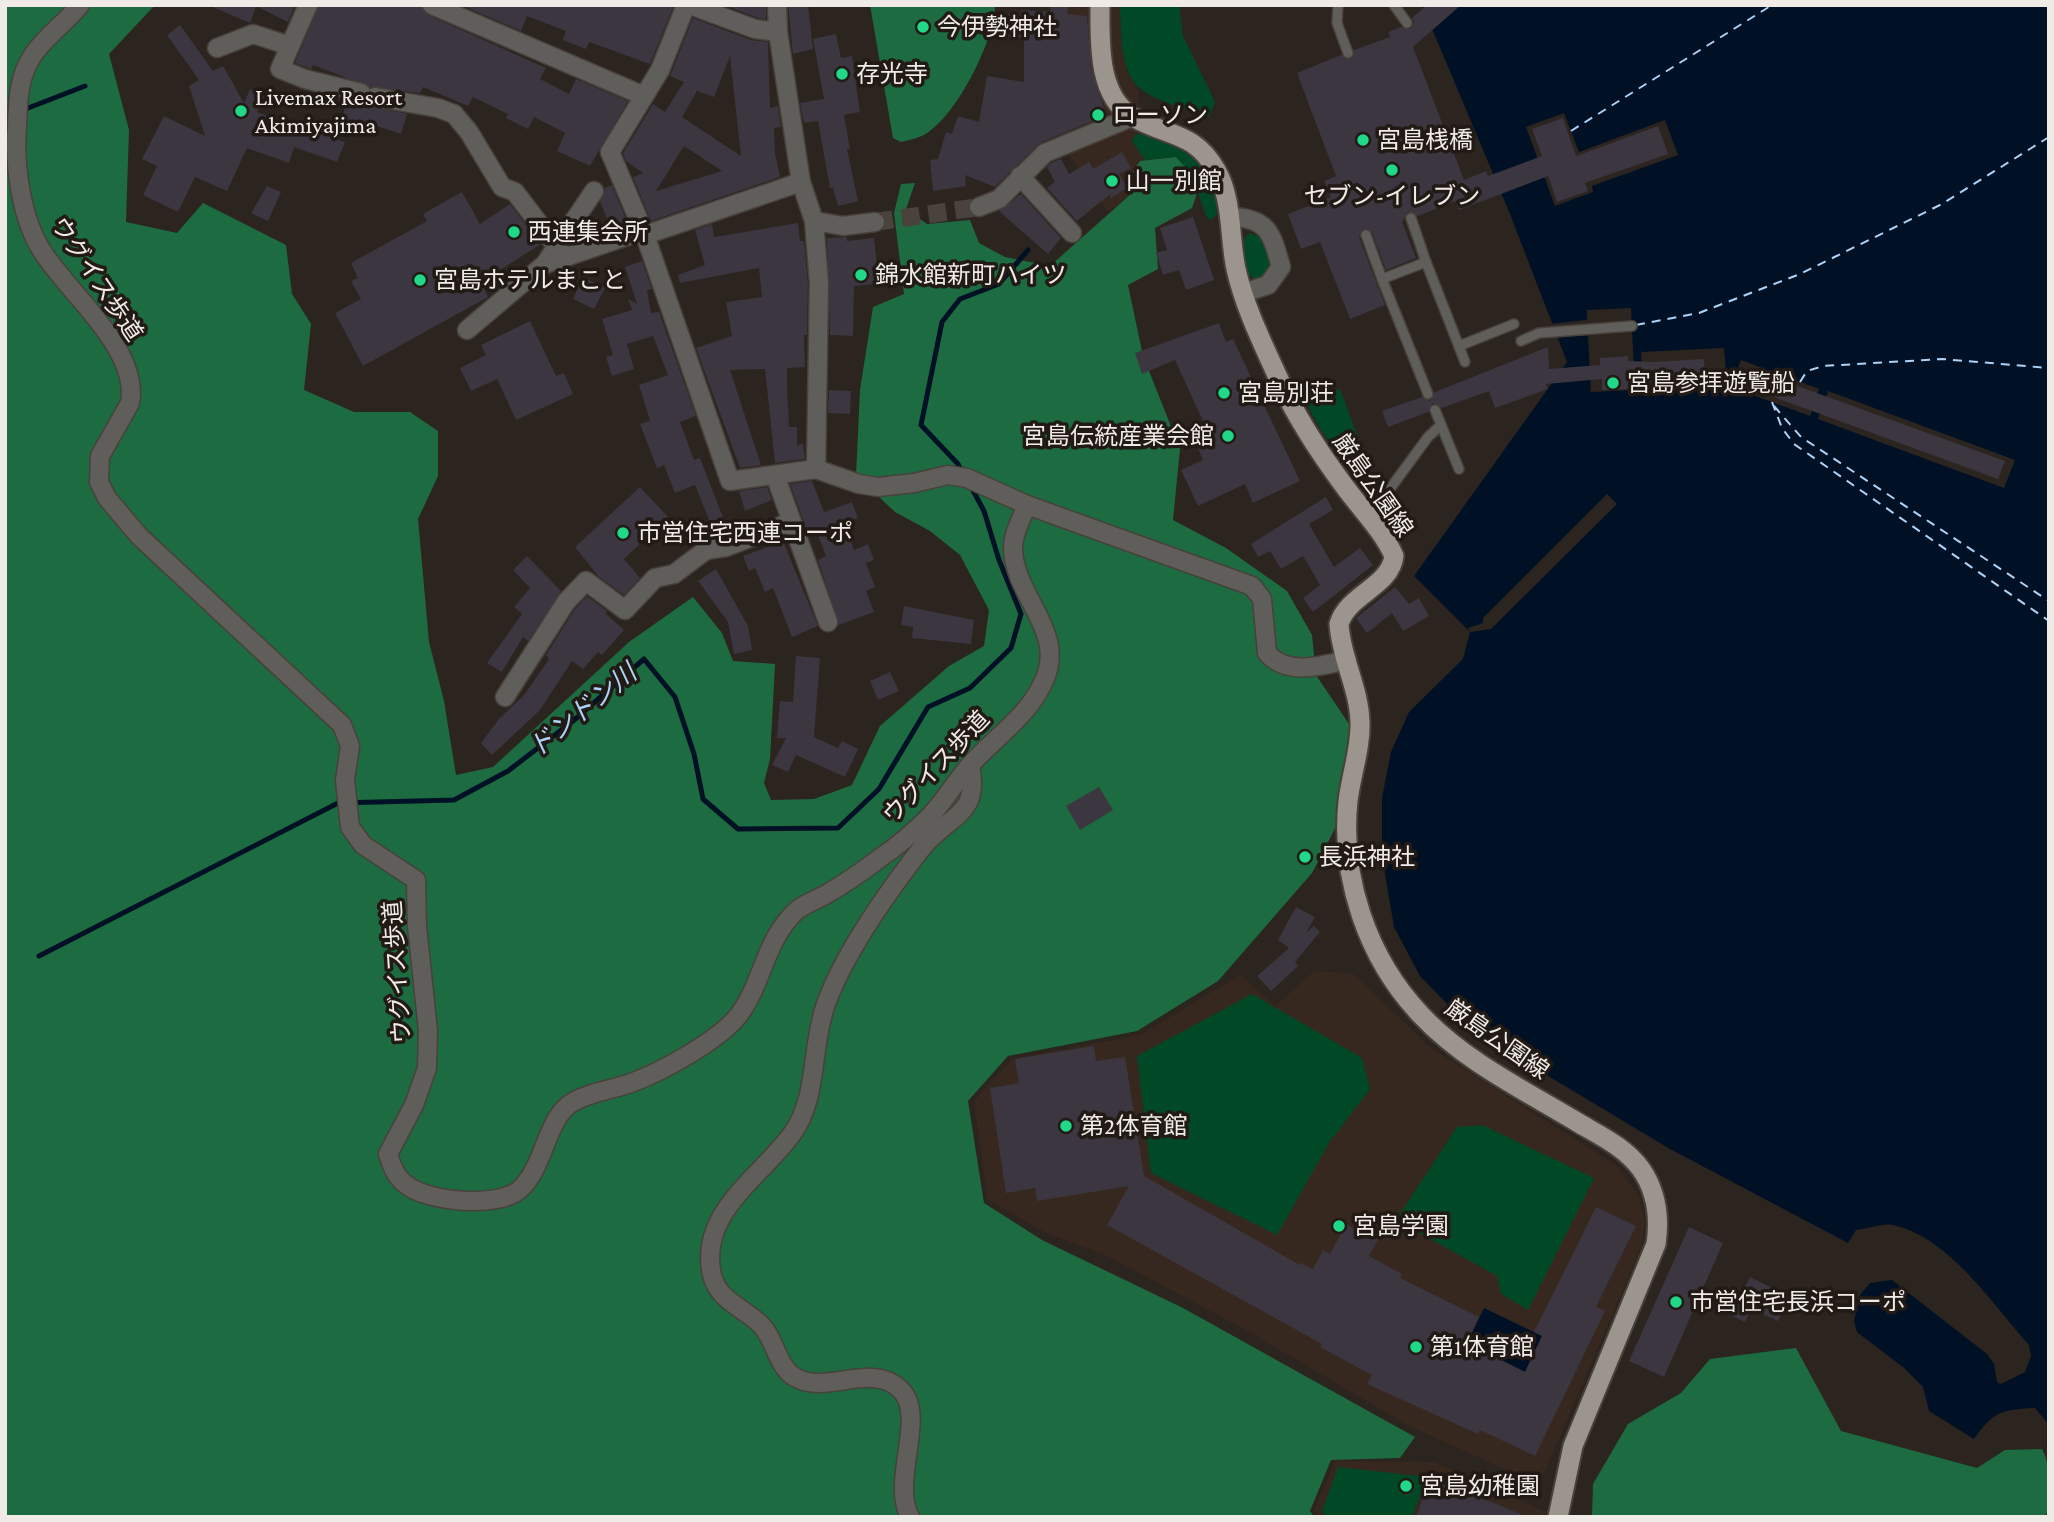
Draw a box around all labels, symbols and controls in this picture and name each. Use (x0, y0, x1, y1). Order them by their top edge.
place label: 今伊勢神社 (937, 13, 1057, 40)
marker: 今伊勢神社 (915, 19, 931, 35)
place label: 存光寺 (856, 60, 928, 87)
marker: 存光寺 (834, 66, 850, 82)
place label: Livemax Resort Akimiyajima (255, 83, 403, 138)
place label: ローソン (1112, 101, 1208, 128)
marker: Livemax Resort Akimiyajima (233, 103, 249, 119)
marker: ローソン (1090, 107, 1106, 123)
place label: 宮島桟橋 (1377, 126, 1473, 153)
marker: 宮島桟橋 (1355, 132, 1371, 148)
marker: セブン-イレブン (1384, 162, 1400, 178)
place label: 山一別館 (1126, 167, 1222, 194)
marker: 山一別館 (1104, 173, 1120, 189)
place label: セブン-イレブン (1304, 182, 1480, 209)
street label: ウグイス歩道 (46, 212, 149, 346)
place label: 西連集会所 (528, 218, 648, 245)
marker: 西連集会所 (506, 224, 522, 240)
place label: 錦水館新町ハイツ (875, 261, 1067, 288)
place label: 宮島ホテルまこと (434, 266, 626, 293)
marker: 錦水館新町ハイツ (853, 267, 869, 283)
marker: 宮島ホテルまこと (412, 272, 428, 288)
place label: 宮島参拝遊覧船 (1627, 369, 1795, 396)
marker: 宮島参拝遊覧船 (1605, 375, 1621, 391)
place label: 宮島別荘 (1238, 379, 1334, 406)
marker: 宮島別荘 (1216, 385, 1232, 401)
place label: 宮島伝統産業会館 (1022, 422, 1214, 449)
marker: 宮島伝統産業会館 (1220, 428, 1236, 444)
street label: 厳島公園線 (1328, 428, 1419, 542)
place label: 市営住宅西連コーポ (637, 519, 853, 546)
marker: 市営住宅西連コーポ (615, 525, 631, 541)
water label: ドンドン川 (523, 656, 644, 763)
street label: ウグイス歩道 (877, 705, 994, 828)
place label: 長浜神社 (1319, 843, 1415, 870)
marker: 長浜神社 (1297, 849, 1313, 865)
street label: ウグイス歩道 (378, 900, 415, 1044)
street label: 厳島公園線 (1440, 993, 1554, 1084)
place label: 第2体育館 (1080, 1112, 1187, 1139)
marker: 第2体育館 (1058, 1118, 1074, 1134)
place label: 宮島学園 (1353, 1212, 1449, 1239)
marker: 宮島学園 (1331, 1218, 1347, 1234)
place label: 市営住宅長浜コーポ (1690, 1288, 1906, 1315)
marker: 市営住宅長浜コーポ (1668, 1294, 1684, 1310)
place label: 第1体育館 (1430, 1333, 1534, 1360)
marker: 第1体育館 (1408, 1339, 1424, 1355)
place label: 宮島幼稚園 (1420, 1472, 1540, 1499)
marker: 宮島幼稚園 (1398, 1478, 1414, 1494)

